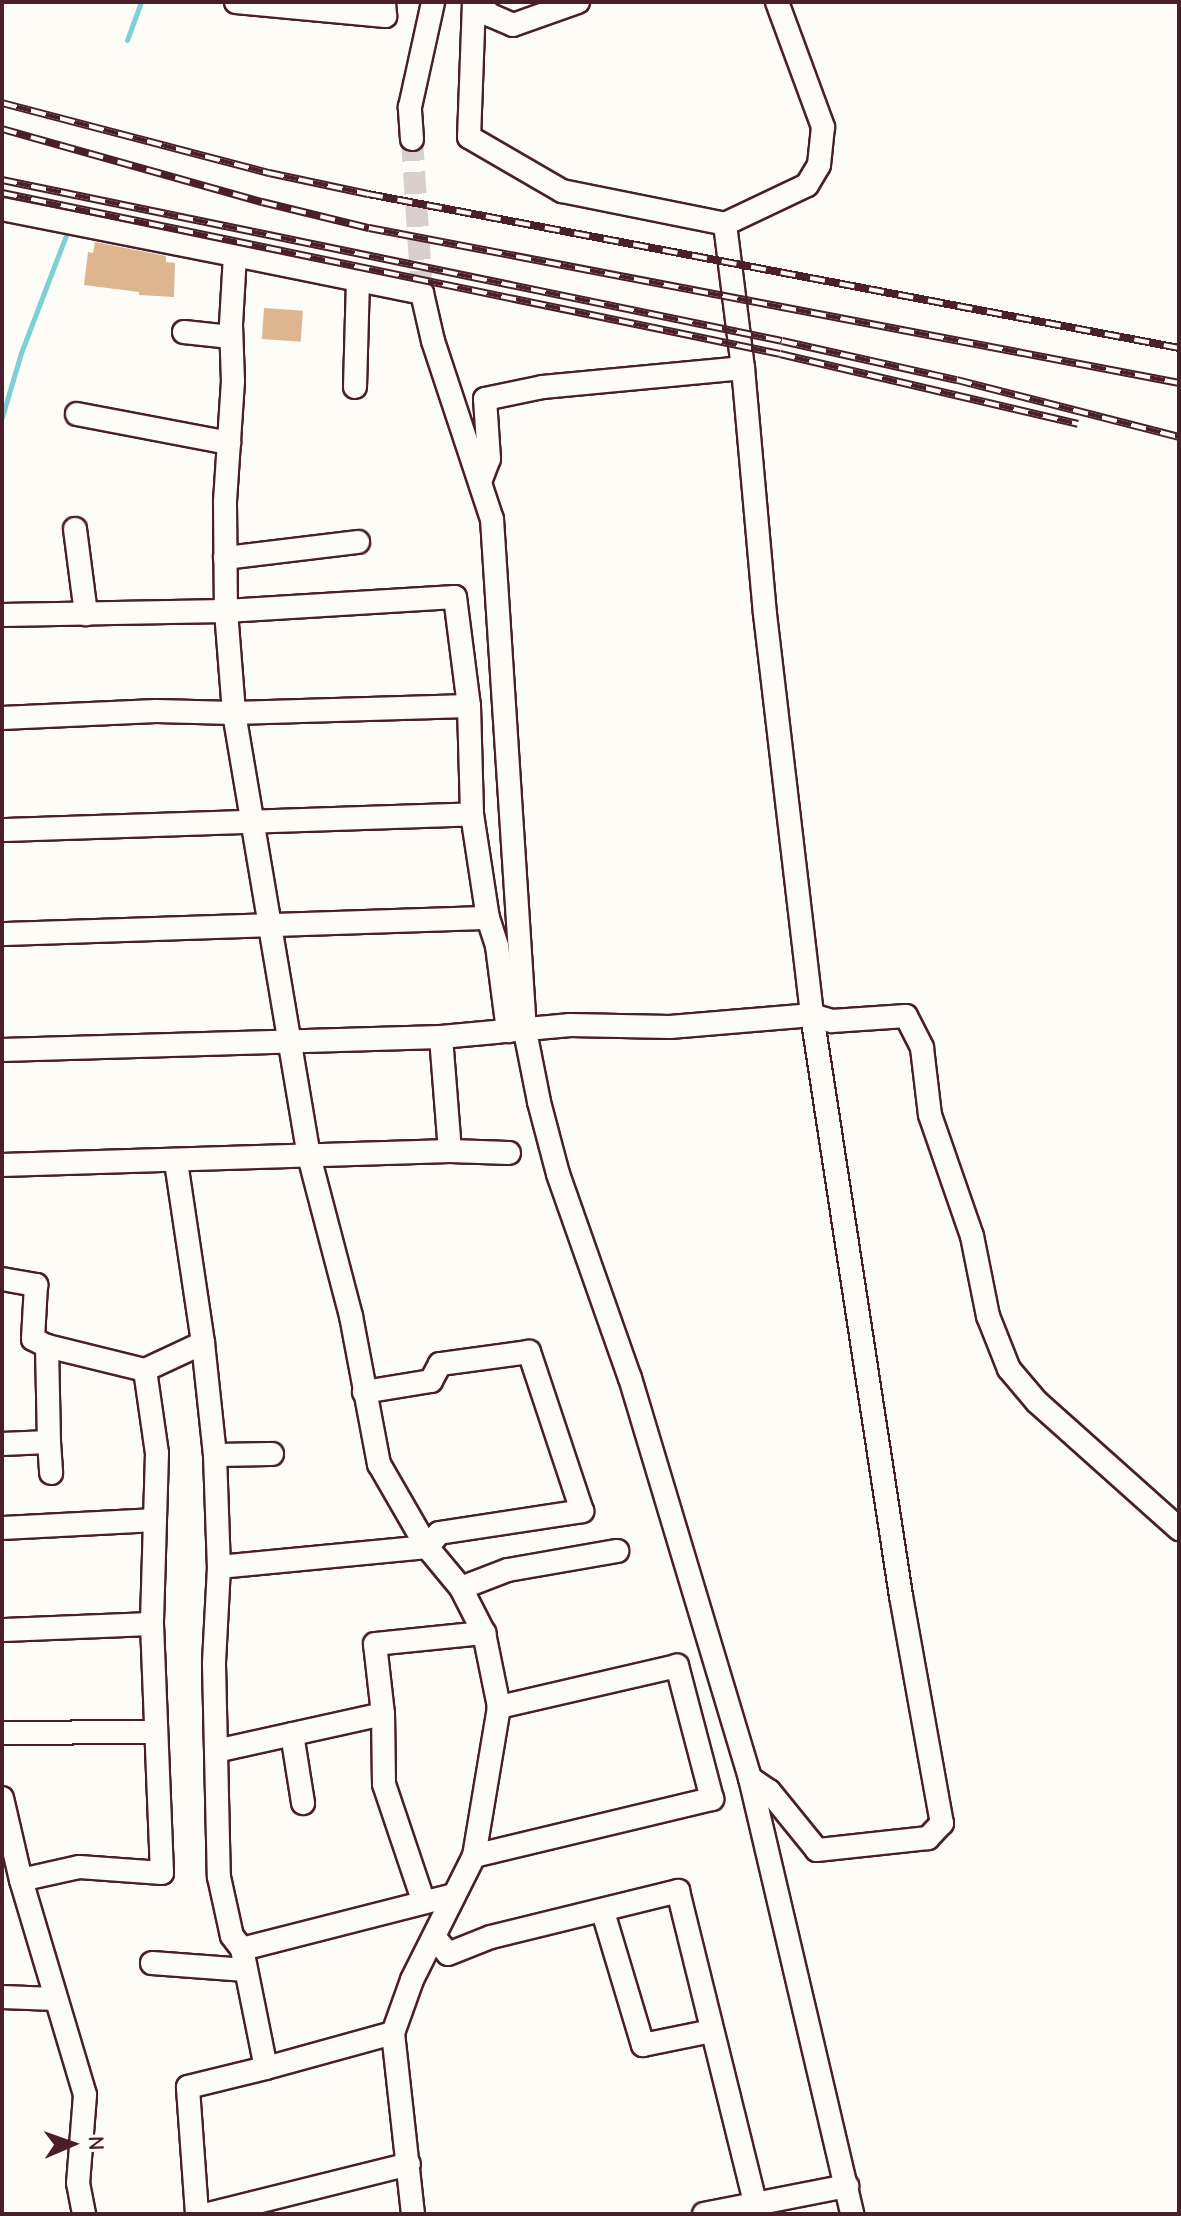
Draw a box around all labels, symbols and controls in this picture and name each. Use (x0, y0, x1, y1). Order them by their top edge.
north arrow (32, 2104, 112, 2184)
text: N (83, 2136, 109, 2151)

